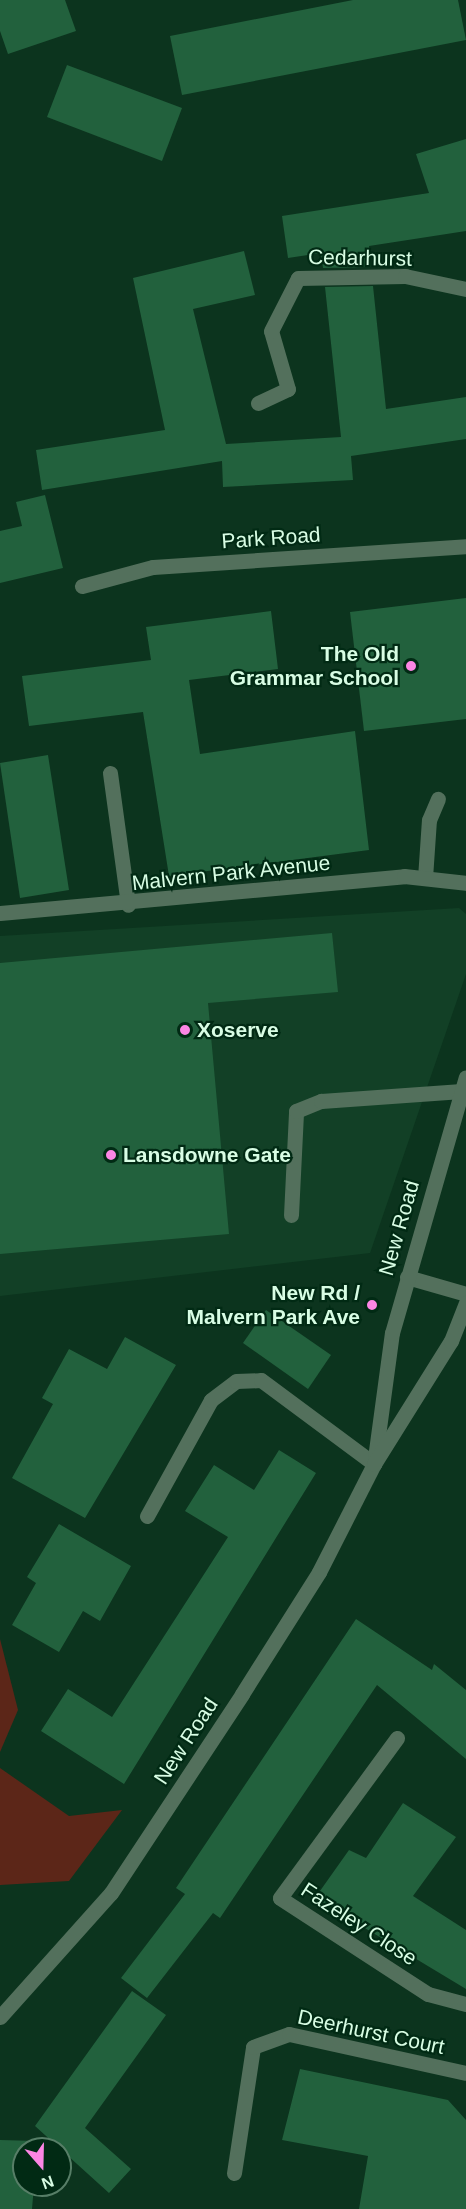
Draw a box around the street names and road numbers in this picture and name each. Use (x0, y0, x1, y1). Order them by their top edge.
street label: Cedarhurst (308, 244, 412, 272)
street label: Park Road (221, 522, 321, 554)
street label: Malvern Park Avenue (130, 850, 332, 896)
street label: New Road (373, 1177, 425, 1279)
street label: New Road (149, 1693, 223, 1789)
street label: Fazeley Close (296, 1877, 422, 1971)
street label: Deerhurst Court (295, 2004, 447, 2060)

